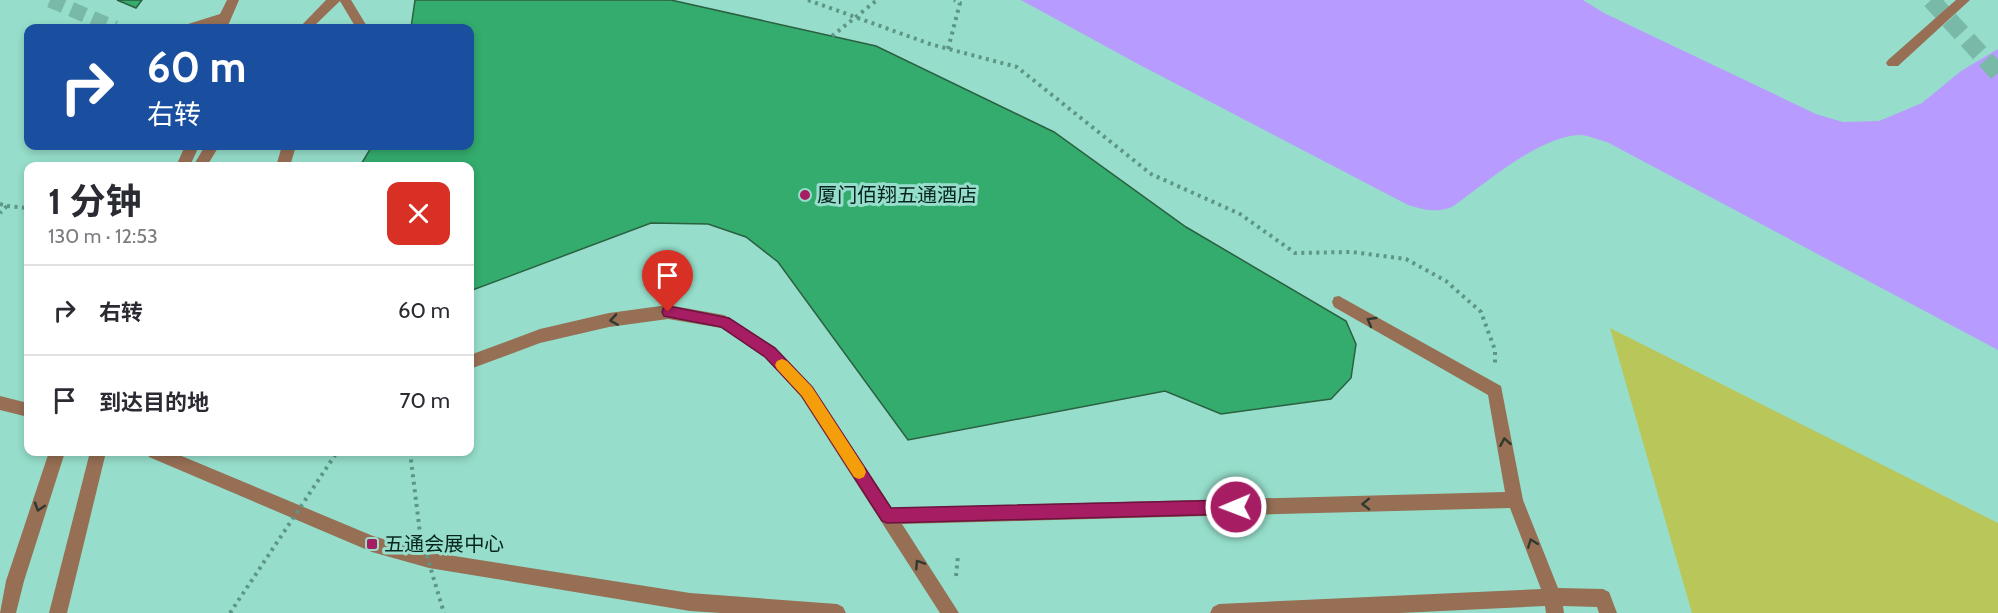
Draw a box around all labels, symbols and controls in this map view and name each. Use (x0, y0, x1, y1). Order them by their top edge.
text: 60 m (147, 41, 246, 93)
icon: right (48, 48, 126, 126)
text: 右转 (147, 98, 201, 131)
text: 1 分钟 (48, 179, 141, 223)
button: close (387, 182, 450, 245)
place label: 厦门佰翔五通酒店 (817, 183, 977, 207)
marker: 厦门佰翔五通酒店 (798, 188, 812, 202)
text: 130 m · 12:53 (48, 224, 158, 248)
pin (642, 250, 693, 312)
icon: arrive (651, 259, 684, 292)
icon: right (48, 294, 81, 327)
text: 60 m (398, 297, 450, 324)
text: 右转 (99, 299, 143, 326)
one-way arrow (609, 313, 619, 325)
one-way arrow (1367, 316, 1377, 328)
icon: arrive (48, 384, 81, 417)
text: 70 m (400, 387, 450, 414)
text: 到达目的地 (99, 389, 209, 416)
one-way arrow (1499, 438, 1511, 447)
position arrow (1204, 475, 1268, 539)
one-way arrow (1362, 497, 1371, 510)
one-way arrow (33, 501, 46, 512)
place label: 五通会展中心 (384, 532, 504, 556)
marker: 五通会展中心 (365, 537, 379, 551)
one-way arrow (1527, 538, 1539, 549)
one-way arrow (914, 560, 926, 570)

